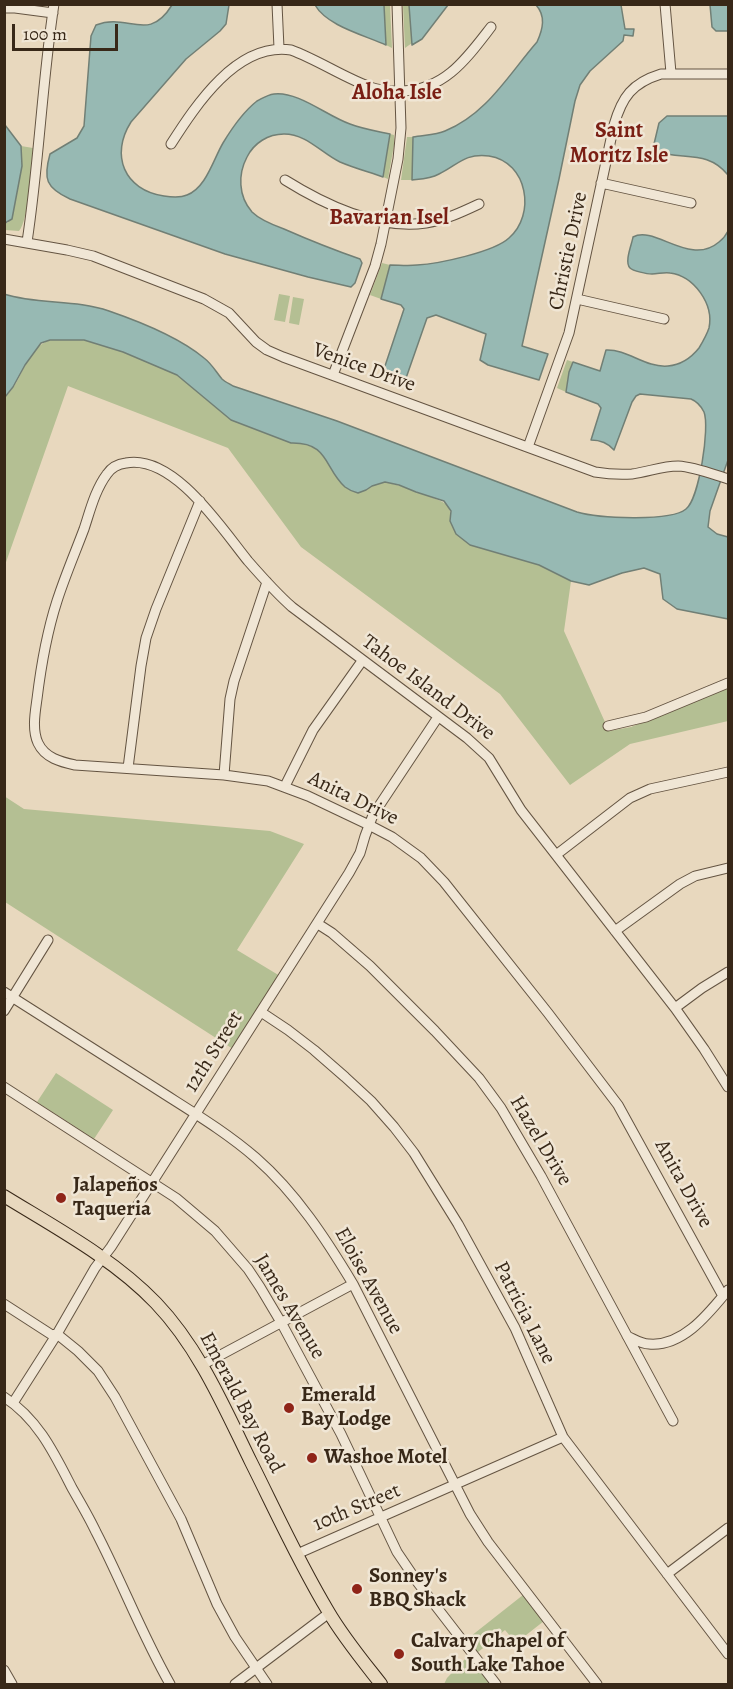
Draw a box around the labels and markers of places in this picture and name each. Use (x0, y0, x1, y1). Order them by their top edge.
place label: Jalapeños Taqueria (73, 1173, 158, 1223)
marker: Jalapeños Taqueria (54, 1191, 68, 1205)
place label: Emerald Bay Lodge (301, 1383, 391, 1433)
marker: Emerald Bay Lodge (282, 1401, 296, 1415)
place label: Washoe Motel (324, 1445, 447, 1471)
marker: Washoe Motel (305, 1451, 319, 1465)
place label: Sonney's BBQ Shack (369, 1564, 466, 1614)
marker: Sonney's BBQ Shack (350, 1582, 364, 1596)
place label: Calvary Chapel of South Lake Tahoe (411, 1629, 565, 1679)
marker: Calvary Chapel of South Lake Tahoe (392, 1647, 406, 1661)

